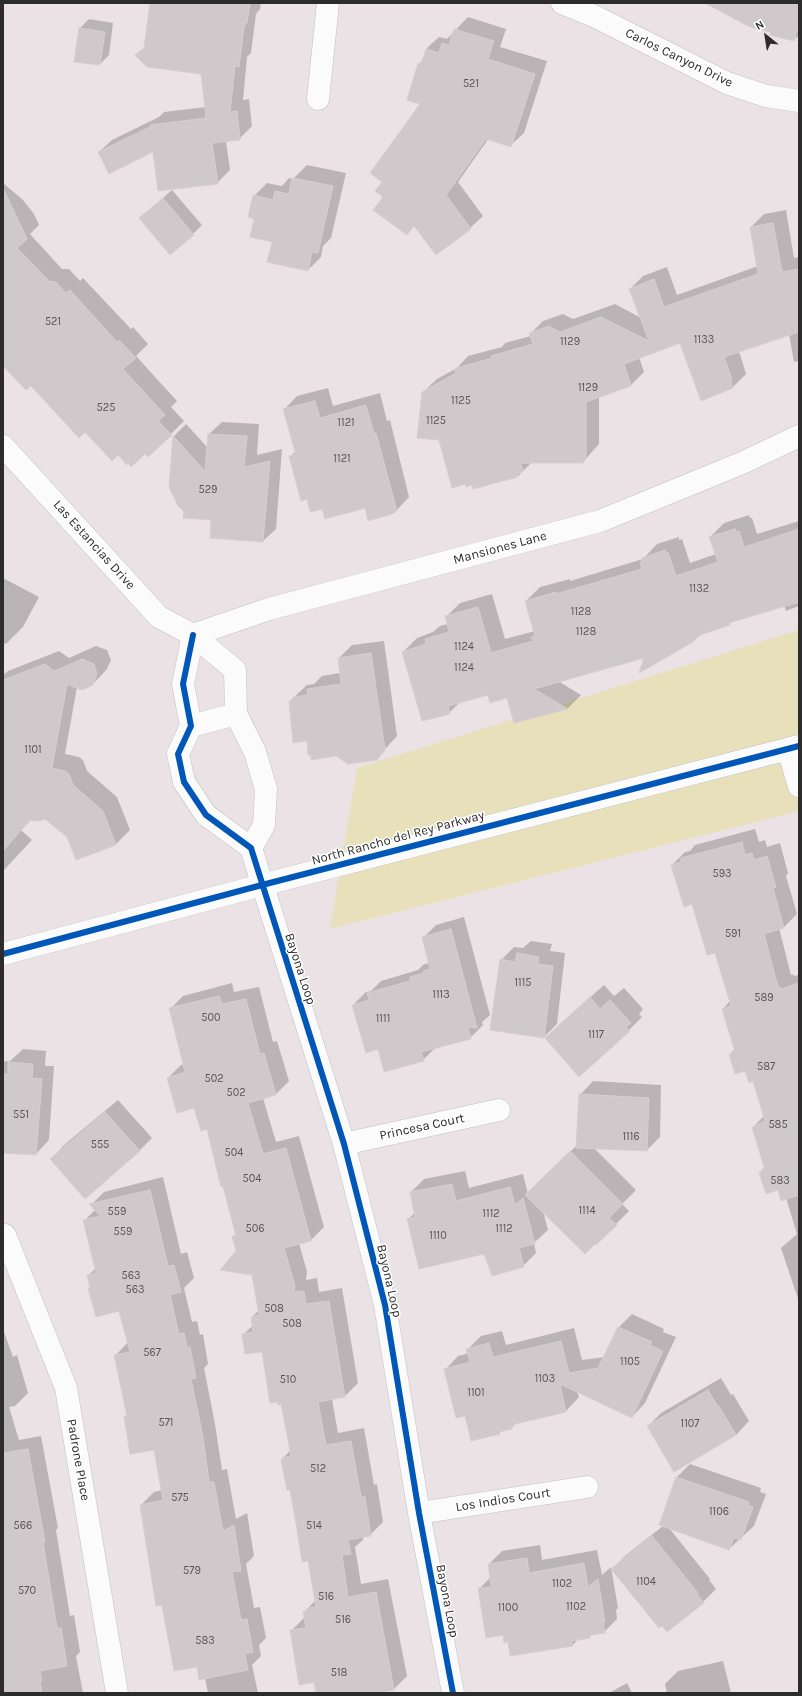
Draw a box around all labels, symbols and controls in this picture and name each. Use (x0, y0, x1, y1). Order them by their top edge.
north arrow (746, 16, 786, 56)
text: N (753, 18, 766, 33)
street label: Carlos Canyon Drive (623, 25, 735, 91)
house number: 521 (463, 77, 479, 91)
house number: 521 (45, 315, 61, 329)
house number: 1133 (694, 333, 714, 347)
house number: 1129 (560, 335, 580, 349)
house number: 1129 (578, 381, 598, 395)
house number: 1125 (451, 394, 471, 408)
house number: 525 (97, 401, 115, 415)
house number: 1125 (426, 414, 446, 428)
house number: 1121 (337, 416, 355, 430)
house number: 1121 (333, 452, 351, 466)
house number: 529 (199, 483, 217, 497)
street label: Las Estancias Drive (50, 497, 138, 593)
street label: Mansiones Lane (452, 528, 548, 568)
house number: 1132 (689, 582, 709, 596)
house number: 1128 (571, 605, 591, 619)
house number: 1128 (576, 625, 596, 639)
house number: 1124 (454, 640, 474, 654)
house number: 1124 (454, 661, 474, 675)
house number: 1101 (24, 743, 42, 757)
street label: North Rancho del Rey Parkway (310, 807, 486, 869)
house number: 593 (712, 867, 732, 881)
house number: 591 (725, 927, 741, 941)
street label: Bayona Loop (281, 931, 319, 1007)
house number: 1115 (514, 976, 532, 990)
house number: 1113 (432, 988, 450, 1002)
house number: 589 (754, 991, 774, 1005)
house number: 500 (201, 1011, 221, 1025)
house number: 1111 (376, 1012, 390, 1026)
house number: 1117 (588, 1028, 604, 1042)
house number: 587 (757, 1060, 775, 1074)
house number: 502 (204, 1072, 224, 1086)
house number: 502 (226, 1086, 246, 1100)
house number: 551 (13, 1108, 29, 1122)
street label: Princesa Court (378, 1110, 466, 1144)
house number: 585 (768, 1118, 788, 1132)
house number: 1116 (622, 1130, 640, 1144)
house number: 555 (91, 1138, 109, 1152)
house number: 504 (225, 1146, 243, 1160)
house number: 504 (243, 1172, 261, 1186)
house number: 583 (770, 1174, 790, 1188)
house number: 1114 (578, 1204, 596, 1218)
house number: 559 (108, 1205, 126, 1219)
house number: 1112 (482, 1207, 500, 1221)
house number: 506 (245, 1222, 265, 1236)
house number: 1112 (495, 1222, 513, 1236)
house number: 559 (114, 1225, 132, 1239)
house number: 1110 (429, 1229, 447, 1243)
street label: Bayona Loop (373, 1243, 405, 1319)
house number: 563 (121, 1269, 141, 1283)
house number: 563 (125, 1283, 145, 1297)
house number: 508 (264, 1302, 284, 1316)
house number: 508 (282, 1317, 302, 1331)
house number: 567 (143, 1346, 161, 1360)
house number: 1105 (620, 1355, 640, 1369)
house number: 1103 (535, 1372, 555, 1386)
house number: 510 (280, 1373, 296, 1387)
house number: 1101 (467, 1386, 485, 1400)
house number: 571 (158, 1416, 174, 1430)
house number: 1107 (681, 1417, 699, 1431)
street label: Padrone Place (63, 1418, 93, 1502)
house number: 512 (310, 1462, 326, 1476)
street label: Los Indios Court (455, 1485, 551, 1515)
house number: 575 (171, 1491, 189, 1505)
house number: 1106 (709, 1505, 729, 1519)
house number: 566 (14, 1519, 32, 1533)
house number: 514 (306, 1519, 322, 1533)
street label: Bayona Loop (432, 1563, 462, 1639)
house number: 579 (183, 1564, 201, 1578)
house number: 1104 (636, 1575, 656, 1589)
house number: 1102 (552, 1577, 572, 1591)
house number: 570 (18, 1584, 36, 1598)
house number: 516 (318, 1590, 334, 1604)
house number: 1102 (566, 1600, 586, 1614)
house number: 1100 (498, 1601, 518, 1615)
house number: 516 (335, 1613, 351, 1627)
house number: 583 (195, 1634, 215, 1648)
house number: 518 (331, 1666, 347, 1680)

